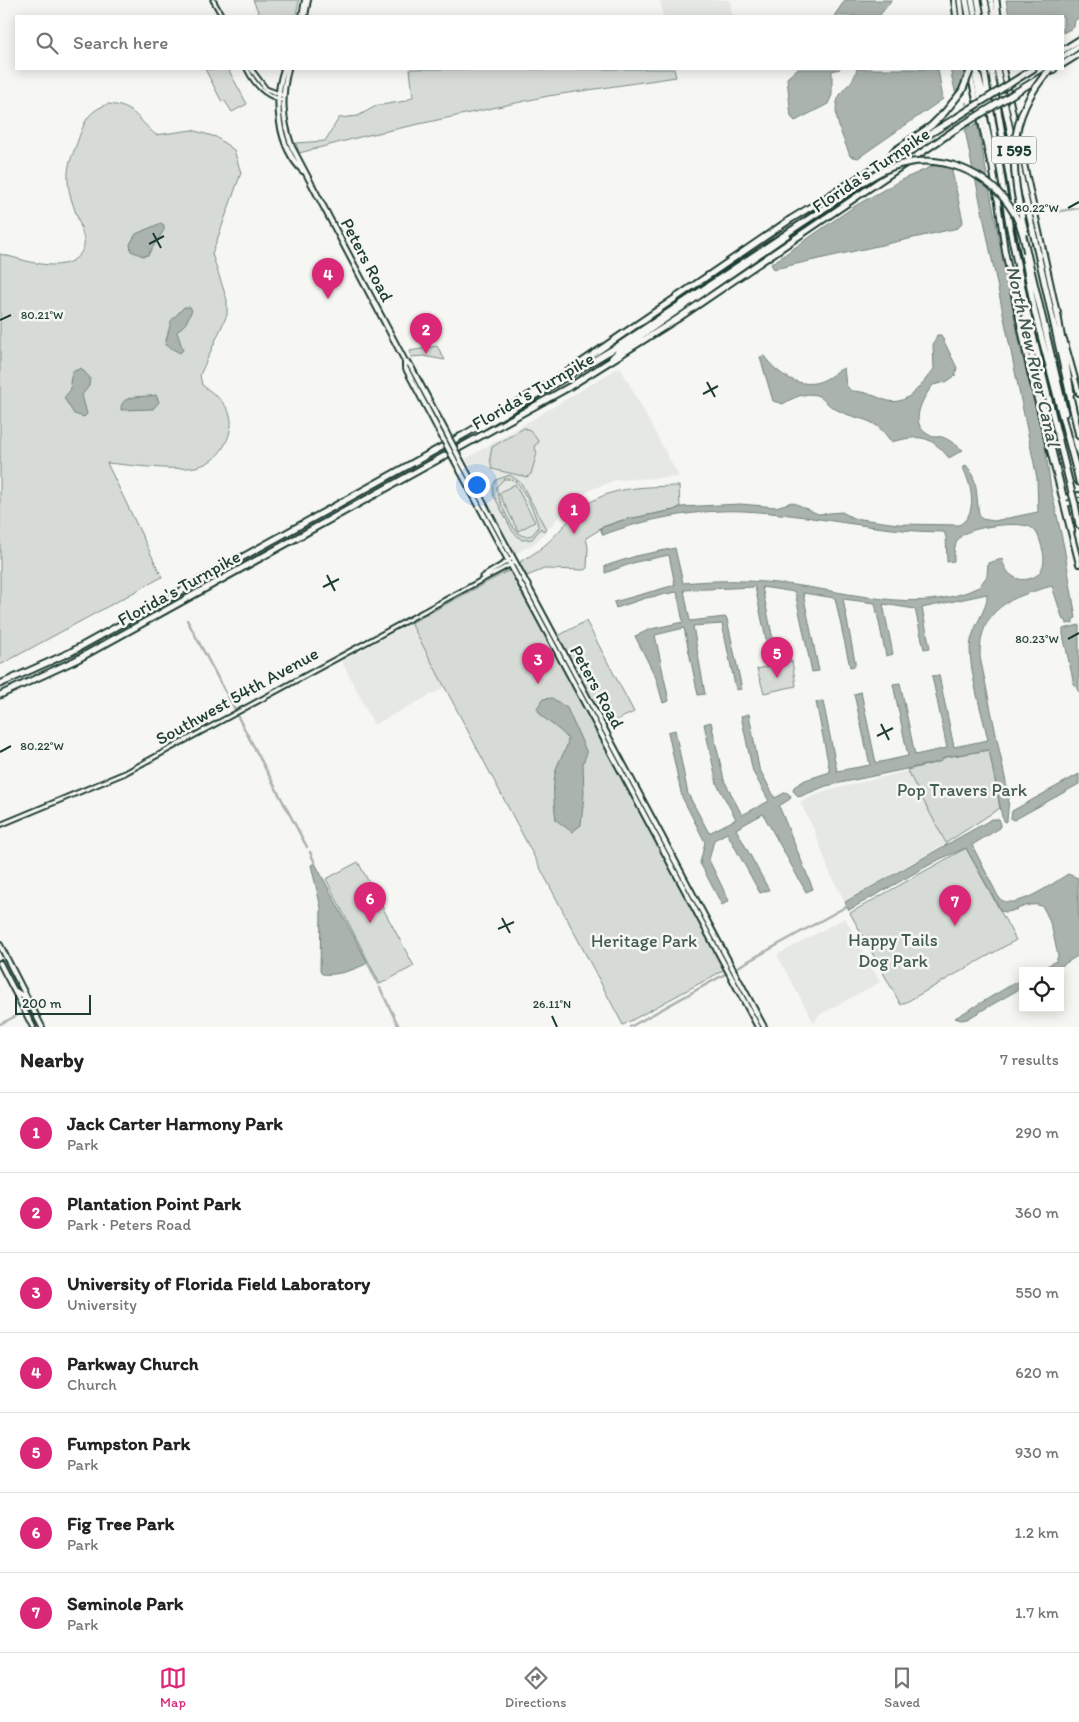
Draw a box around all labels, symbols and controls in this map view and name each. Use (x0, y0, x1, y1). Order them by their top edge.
search box (15, 15, 1064, 70)
icon: search (33, 29, 61, 57)
text: Search here (73, 31, 168, 54)
street label: Florida's Turnpike (808, 123, 934, 217)
road number: I 595 (992, 136, 1036, 164)
text: 80.22°W (1015, 201, 1059, 215)
street label: Peters Road (336, 214, 398, 306)
pin: 4 (312, 258, 344, 299)
water label: North New River Canal (1002, 264, 1066, 450)
text: 80.21°W (21, 308, 63, 322)
pin: 2 (410, 313, 442, 354)
street label: Florida's Turnpike (468, 347, 598, 435)
your location (464, 472, 490, 498)
pin: 1 (558, 493, 590, 534)
street label: Florida's Turnpike (114, 545, 244, 631)
text: 80.23°W (1015, 632, 1059, 646)
pin: 5 (761, 637, 793, 678)
street label: Peters Road (565, 641, 629, 733)
street label: Southwest 54th Avenue (152, 642, 322, 750)
pin: 3 (522, 643, 554, 684)
text: 80.22°W (20, 739, 64, 753)
park label: Pop Travers Park (897, 779, 1028, 801)
pin: 6 (354, 882, 386, 923)
pin: 7 (939, 885, 971, 926)
park label: Happy Tails Dog Park (848, 929, 938, 972)
park label: Heritage Park (591, 930, 697, 952)
map controls (1019, 967, 1064, 1012)
button: locate (1019, 967, 1064, 1012)
scale bar (15, 992, 91, 1015)
text: 200 m (22, 995, 62, 1012)
text: 26.11°N (533, 997, 571, 1011)
text: Nearby (20, 1047, 84, 1072)
text: 7 results (1000, 1050, 1059, 1069)
text: Jack Carter Harmony Park (67, 1112, 283, 1135)
text: 1 (32, 1123, 40, 1142)
text: 290 m (1015, 1123, 1059, 1142)
text: Park (67, 1135, 98, 1154)
text: Plantation Point Park (67, 1192, 241, 1215)
text: 2 (32, 1203, 40, 1222)
text: 360 m (1015, 1203, 1059, 1222)
text: Park · Peters Road (67, 1215, 191, 1234)
text: University of Florida Field Laboratory (67, 1272, 370, 1295)
text: 3 (32, 1283, 40, 1302)
text: 550 m (1015, 1283, 1059, 1302)
text: University (67, 1295, 137, 1314)
text: Parkway Church (67, 1352, 199, 1375)
text: 4 (31, 1363, 41, 1382)
text: 620 m (1015, 1363, 1059, 1382)
text: Church (67, 1375, 117, 1394)
text: Fumpston Park (67, 1432, 190, 1455)
text: 5 (32, 1443, 40, 1462)
text: 930 m (1015, 1443, 1059, 1462)
text: Park (67, 1455, 98, 1474)
text: Fig Tree Park (67, 1512, 174, 1535)
text: 6 (32, 1523, 40, 1542)
text: 1.2 km (1014, 1523, 1059, 1542)
text: Park (67, 1535, 98, 1554)
text: Seminole Park (67, 1592, 184, 1615)
text: 7 (32, 1603, 40, 1622)
text: 1.7 km (1015, 1603, 1059, 1622)
text: Park (67, 1615, 98, 1634)
tab: Map (159, 1664, 187, 1711)
tab: Directions (505, 1664, 566, 1711)
tab: Saved (884, 1664, 920, 1711)

